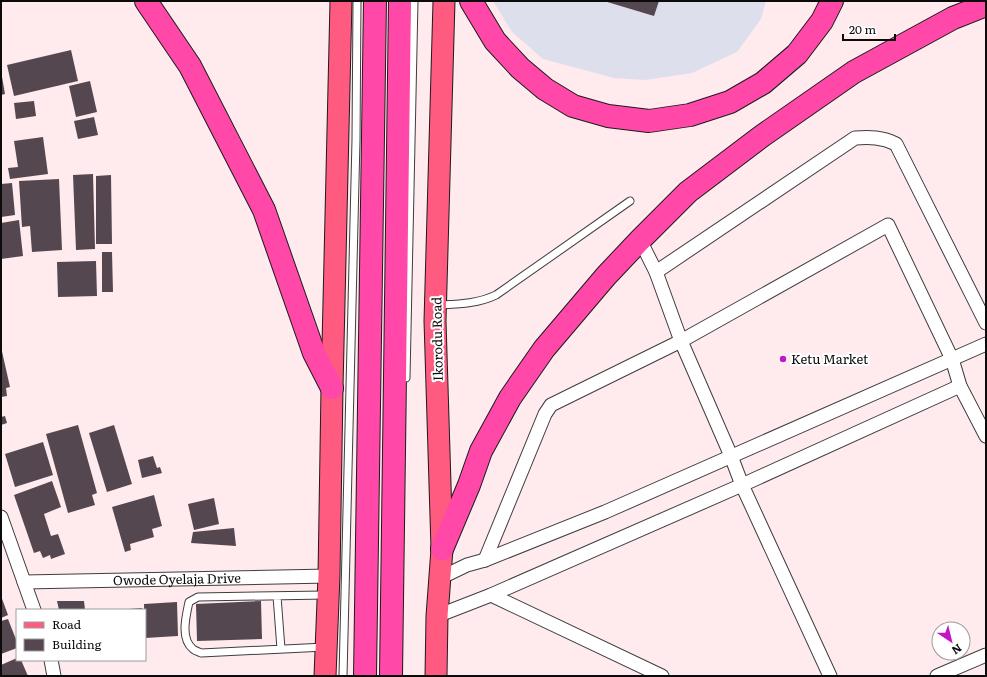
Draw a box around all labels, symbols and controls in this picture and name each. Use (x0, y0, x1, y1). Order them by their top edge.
scale bar (843, 16, 895, 42)
text: 20 m (849, 20, 876, 38)
street label: Ikorodu Road (426, 297, 447, 381)
place label: Ketu Market (791, 349, 869, 368)
marker: Ketu Market (778, 354, 788, 364)
street label: Owode Oyelaja Drive (113, 568, 241, 589)
legend (16, 609, 146, 661)
text: Road (52, 615, 82, 633)
north arrow (931, 621, 971, 661)
text: Building (52, 635, 102, 653)
text: N (949, 641, 966, 659)

